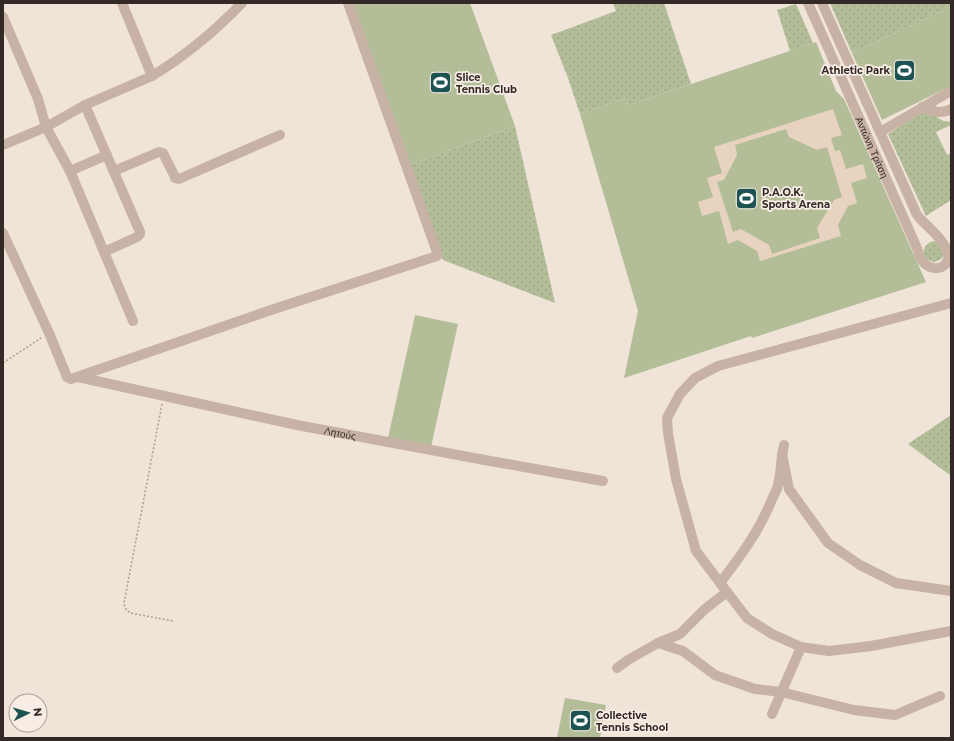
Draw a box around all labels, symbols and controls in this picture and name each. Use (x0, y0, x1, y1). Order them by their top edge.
sports icon: Athletic Park (892, 57, 918, 83)
place label: Athletic Park (821, 64, 890, 77)
sports icon: Slice Tennis Club (427, 70, 453, 96)
place label: Slice Tennis Club (456, 71, 517, 96)
street label: Αντώνη Τρίτση (852, 115, 891, 180)
sports icon: P.A.O.K. Sports Arena (734, 185, 760, 211)
place label: P.A.O.K. Sports Arena (762, 186, 830, 211)
street label: Λητούς (323, 424, 357, 443)
north arrow (8, 693, 48, 733)
text: N (31, 707, 45, 717)
sports icon: Collective Tennis School (568, 708, 594, 734)
place label: Collective Tennis School (596, 709, 668, 734)

